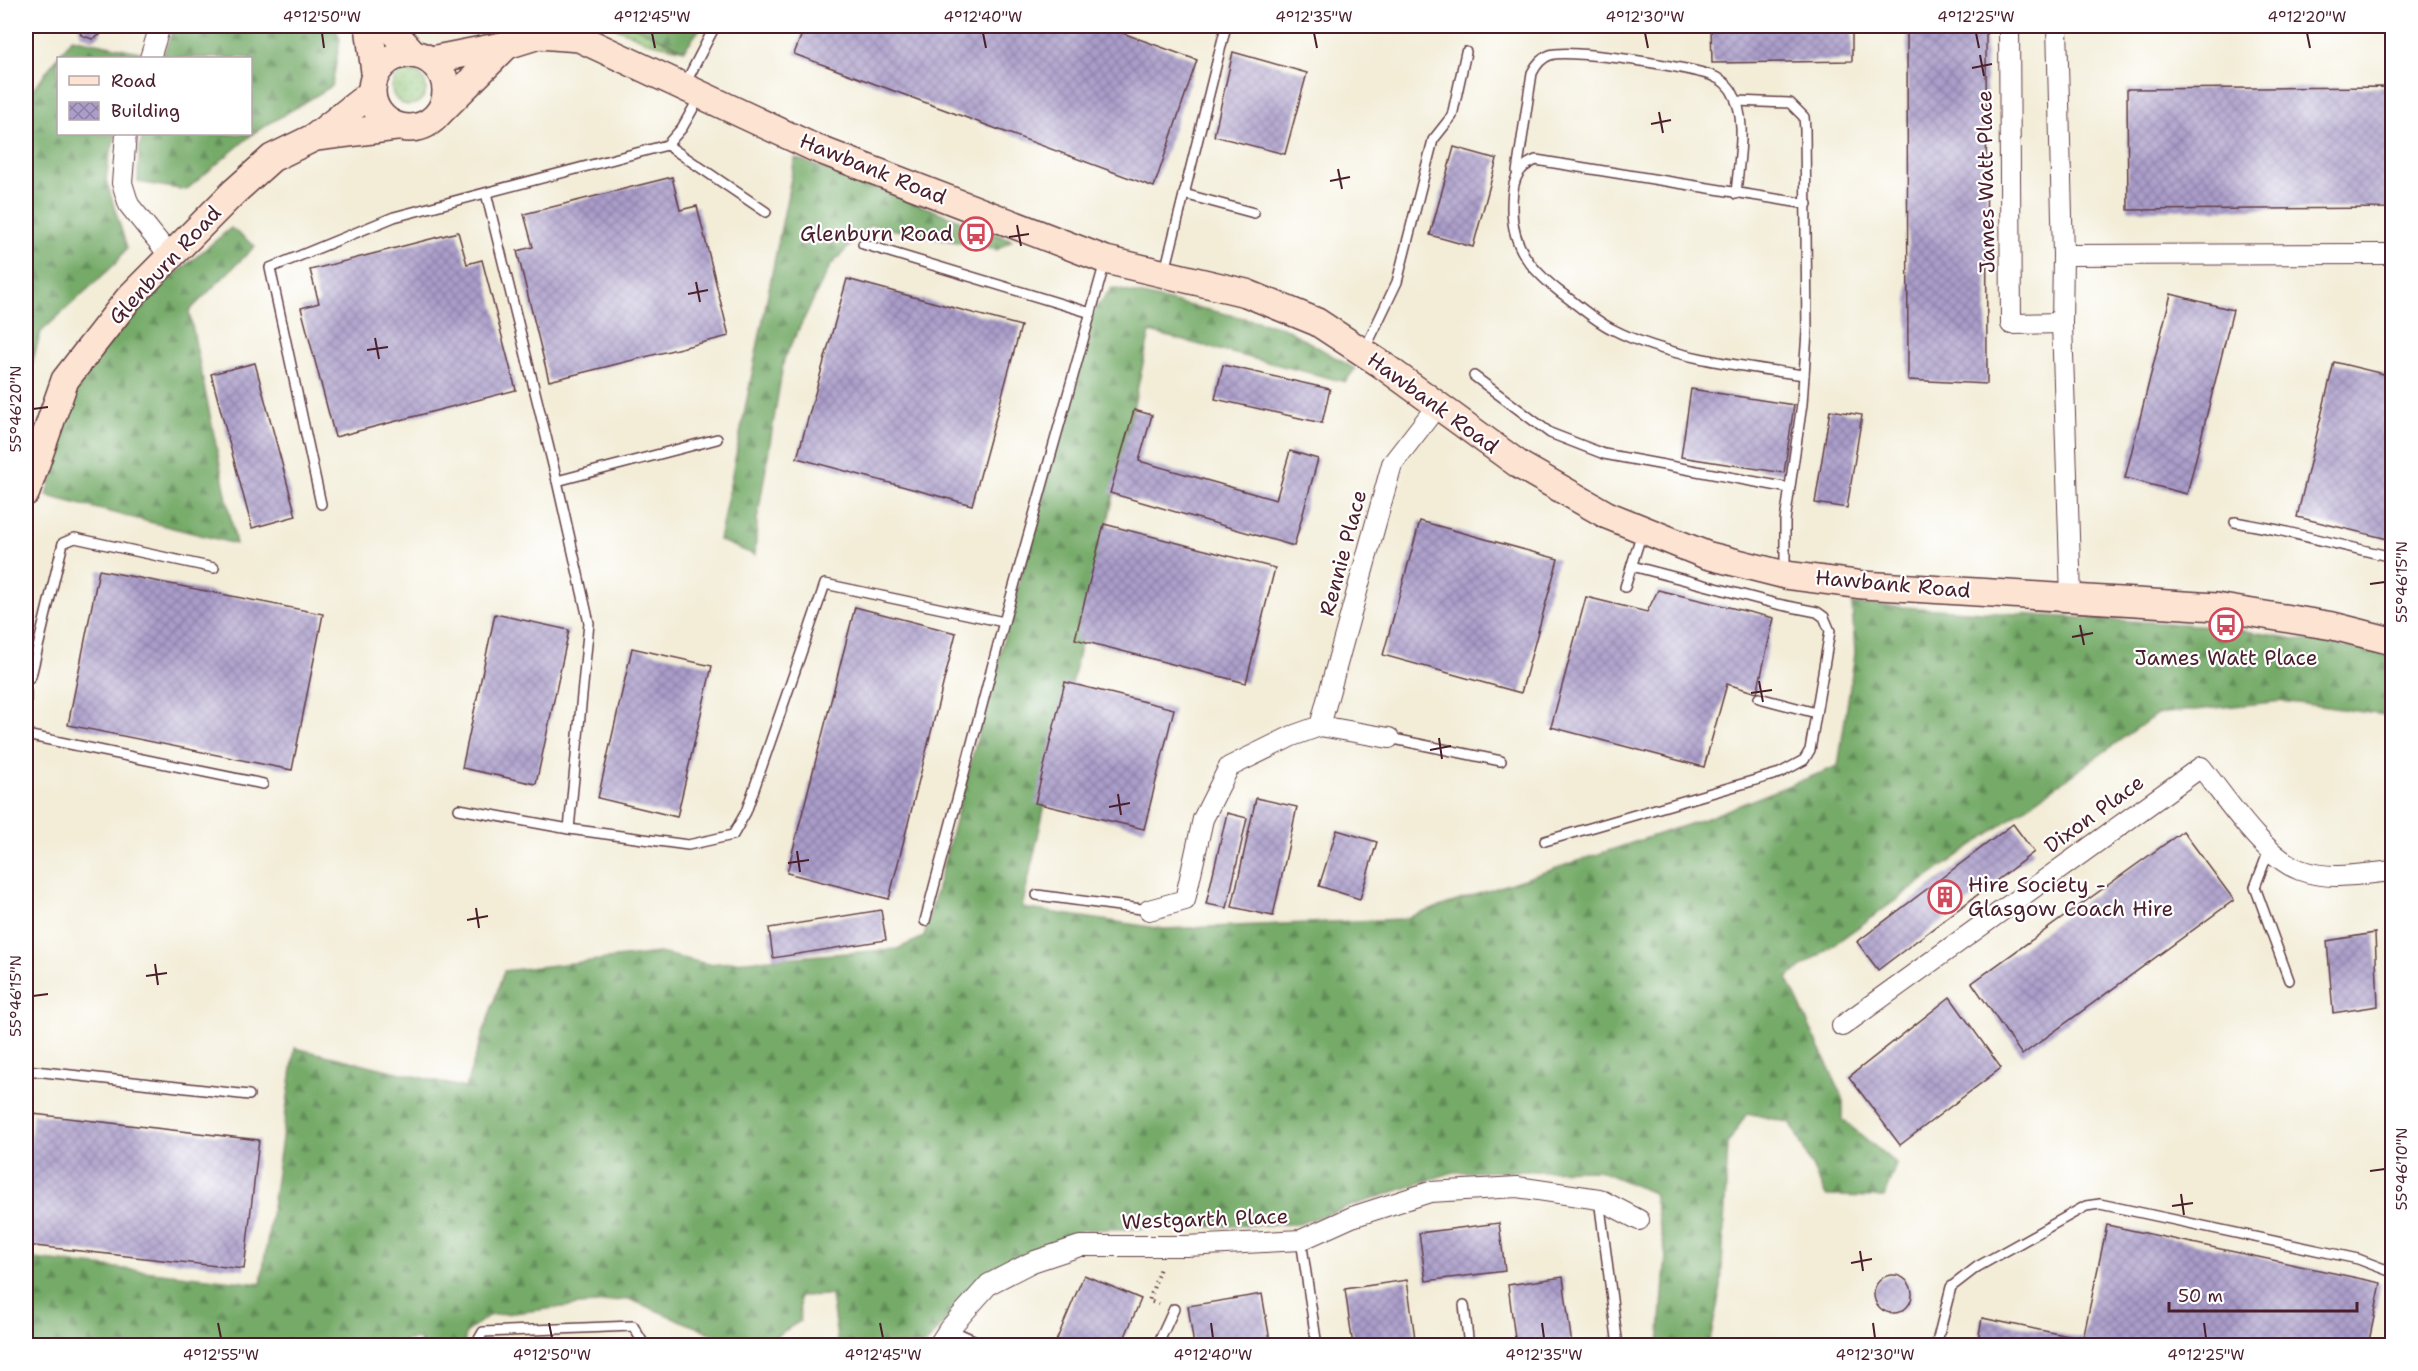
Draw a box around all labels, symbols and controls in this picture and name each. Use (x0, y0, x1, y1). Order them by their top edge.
text: 4°12'50"W (283, 7, 361, 27)
text: 4°12'45"W (613, 7, 691, 27)
text: 4°12'40"W (944, 7, 1022, 27)
text: 4°12'35"W (1275, 7, 1353, 27)
text: 4°12'30"W (1605, 7, 1685, 27)
text: 4°12'25"W (1937, 7, 2015, 27)
text: 4°12'20"W (2268, 7, 2346, 27)
legend (57, 57, 252, 135)
text: Road (111, 69, 156, 93)
street label: James Watt Place (1970, 90, 2002, 274)
text: Building (111, 99, 180, 123)
street label: Hawbank Road (795, 127, 951, 211)
street label: Glenburn Road (103, 200, 227, 330)
bus stop icon: Glenburn Road (958, 216, 994, 252)
place label: Glenburn Road (800, 220, 953, 248)
street label: Hawbank Road (1362, 346, 1504, 460)
text: 55°46'20"N (6, 366, 26, 452)
street label: Rennie Place (1313, 487, 1373, 619)
text: 55°46'15"N (2392, 541, 2412, 623)
street label: Hawbank Road (1814, 563, 1972, 605)
bus stop icon: James Watt Place (2208, 607, 2244, 643)
place label: James Watt Place (2134, 644, 2318, 672)
street label: Dixon Place (2039, 768, 2149, 860)
place label: Hire Society - Glasgow Coach Hire (1968, 871, 2174, 923)
building icon: Hire Society - Glasgow Coach Hire (1927, 879, 1963, 915)
text: 55°46'15"N (6, 955, 26, 1037)
text: 55°46'10"N (2392, 1127, 2412, 1211)
street label: Westgarth Place (1121, 1202, 1289, 1236)
scale bar (2169, 1275, 2356, 1313)
text: 50 m (2178, 1284, 2223, 1308)
text: 4°12'55"W (183, 1345, 259, 1365)
text: 4°12'50"W (513, 1345, 591, 1365)
text: 4°12'45"W (844, 1345, 922, 1365)
text: 4°12'40"W (1174, 1345, 1252, 1365)
text: 4°12'35"W (1505, 1345, 1583, 1365)
text: 4°12'30"W (1835, 1345, 1915, 1365)
text: 4°12'25"W (2167, 1345, 2245, 1365)

